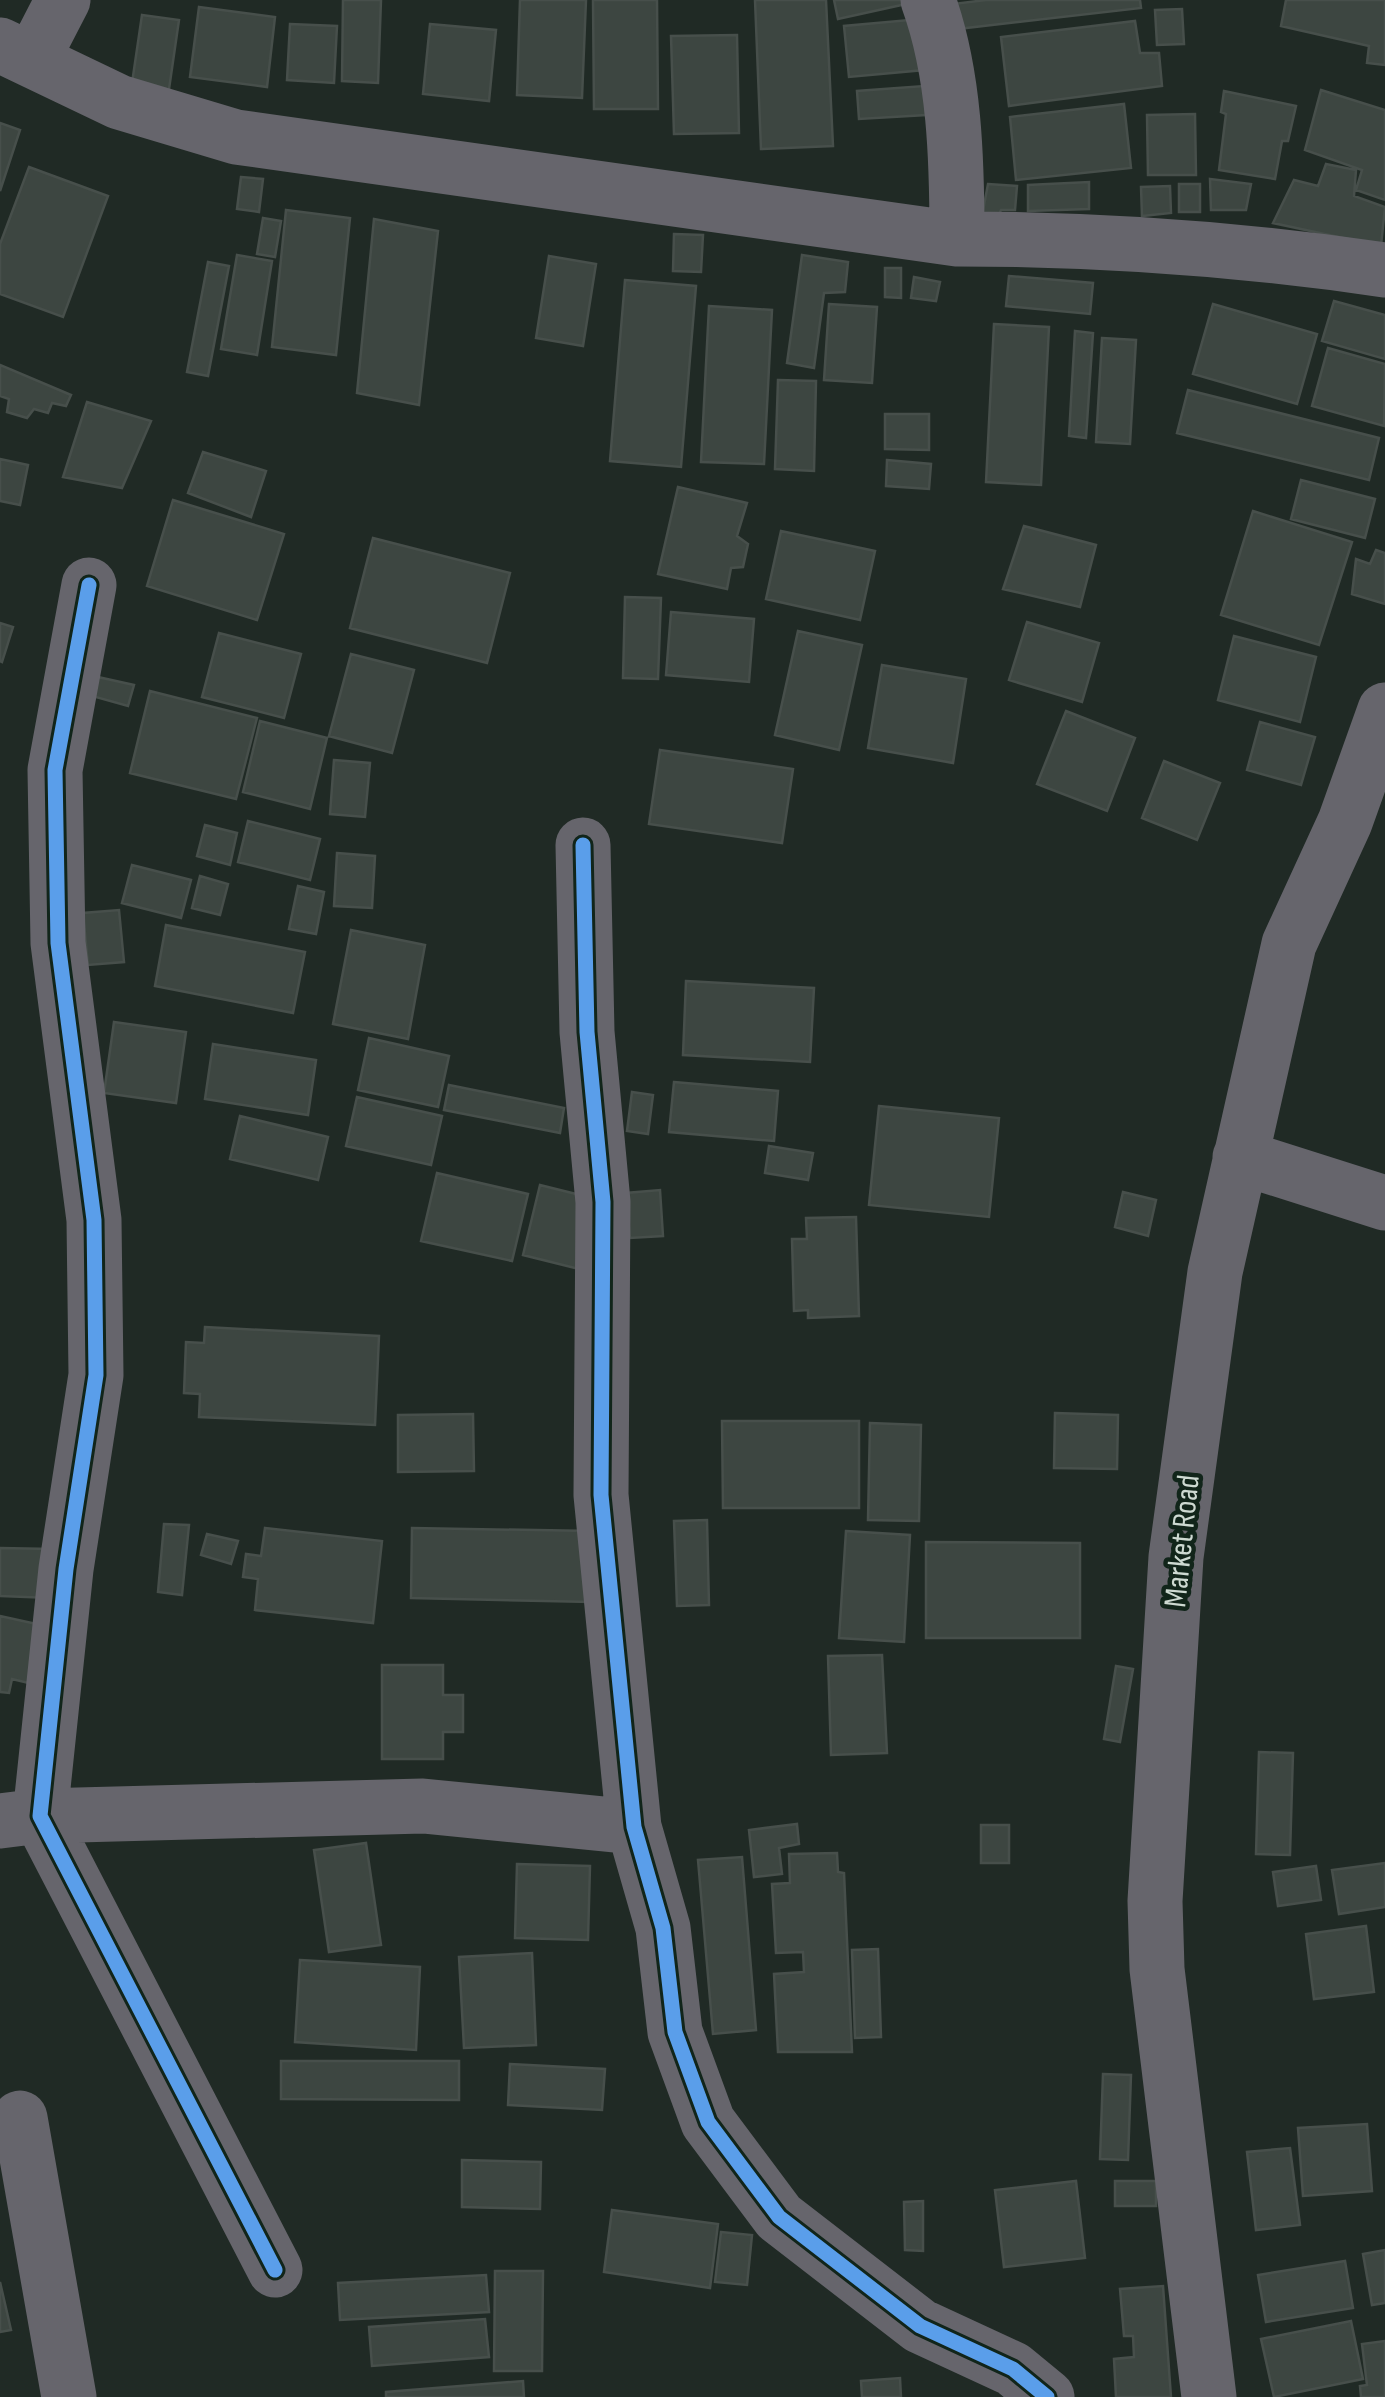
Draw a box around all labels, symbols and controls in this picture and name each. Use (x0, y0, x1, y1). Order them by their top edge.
street label: Market Road (1156, 1473, 1209, 1609)

